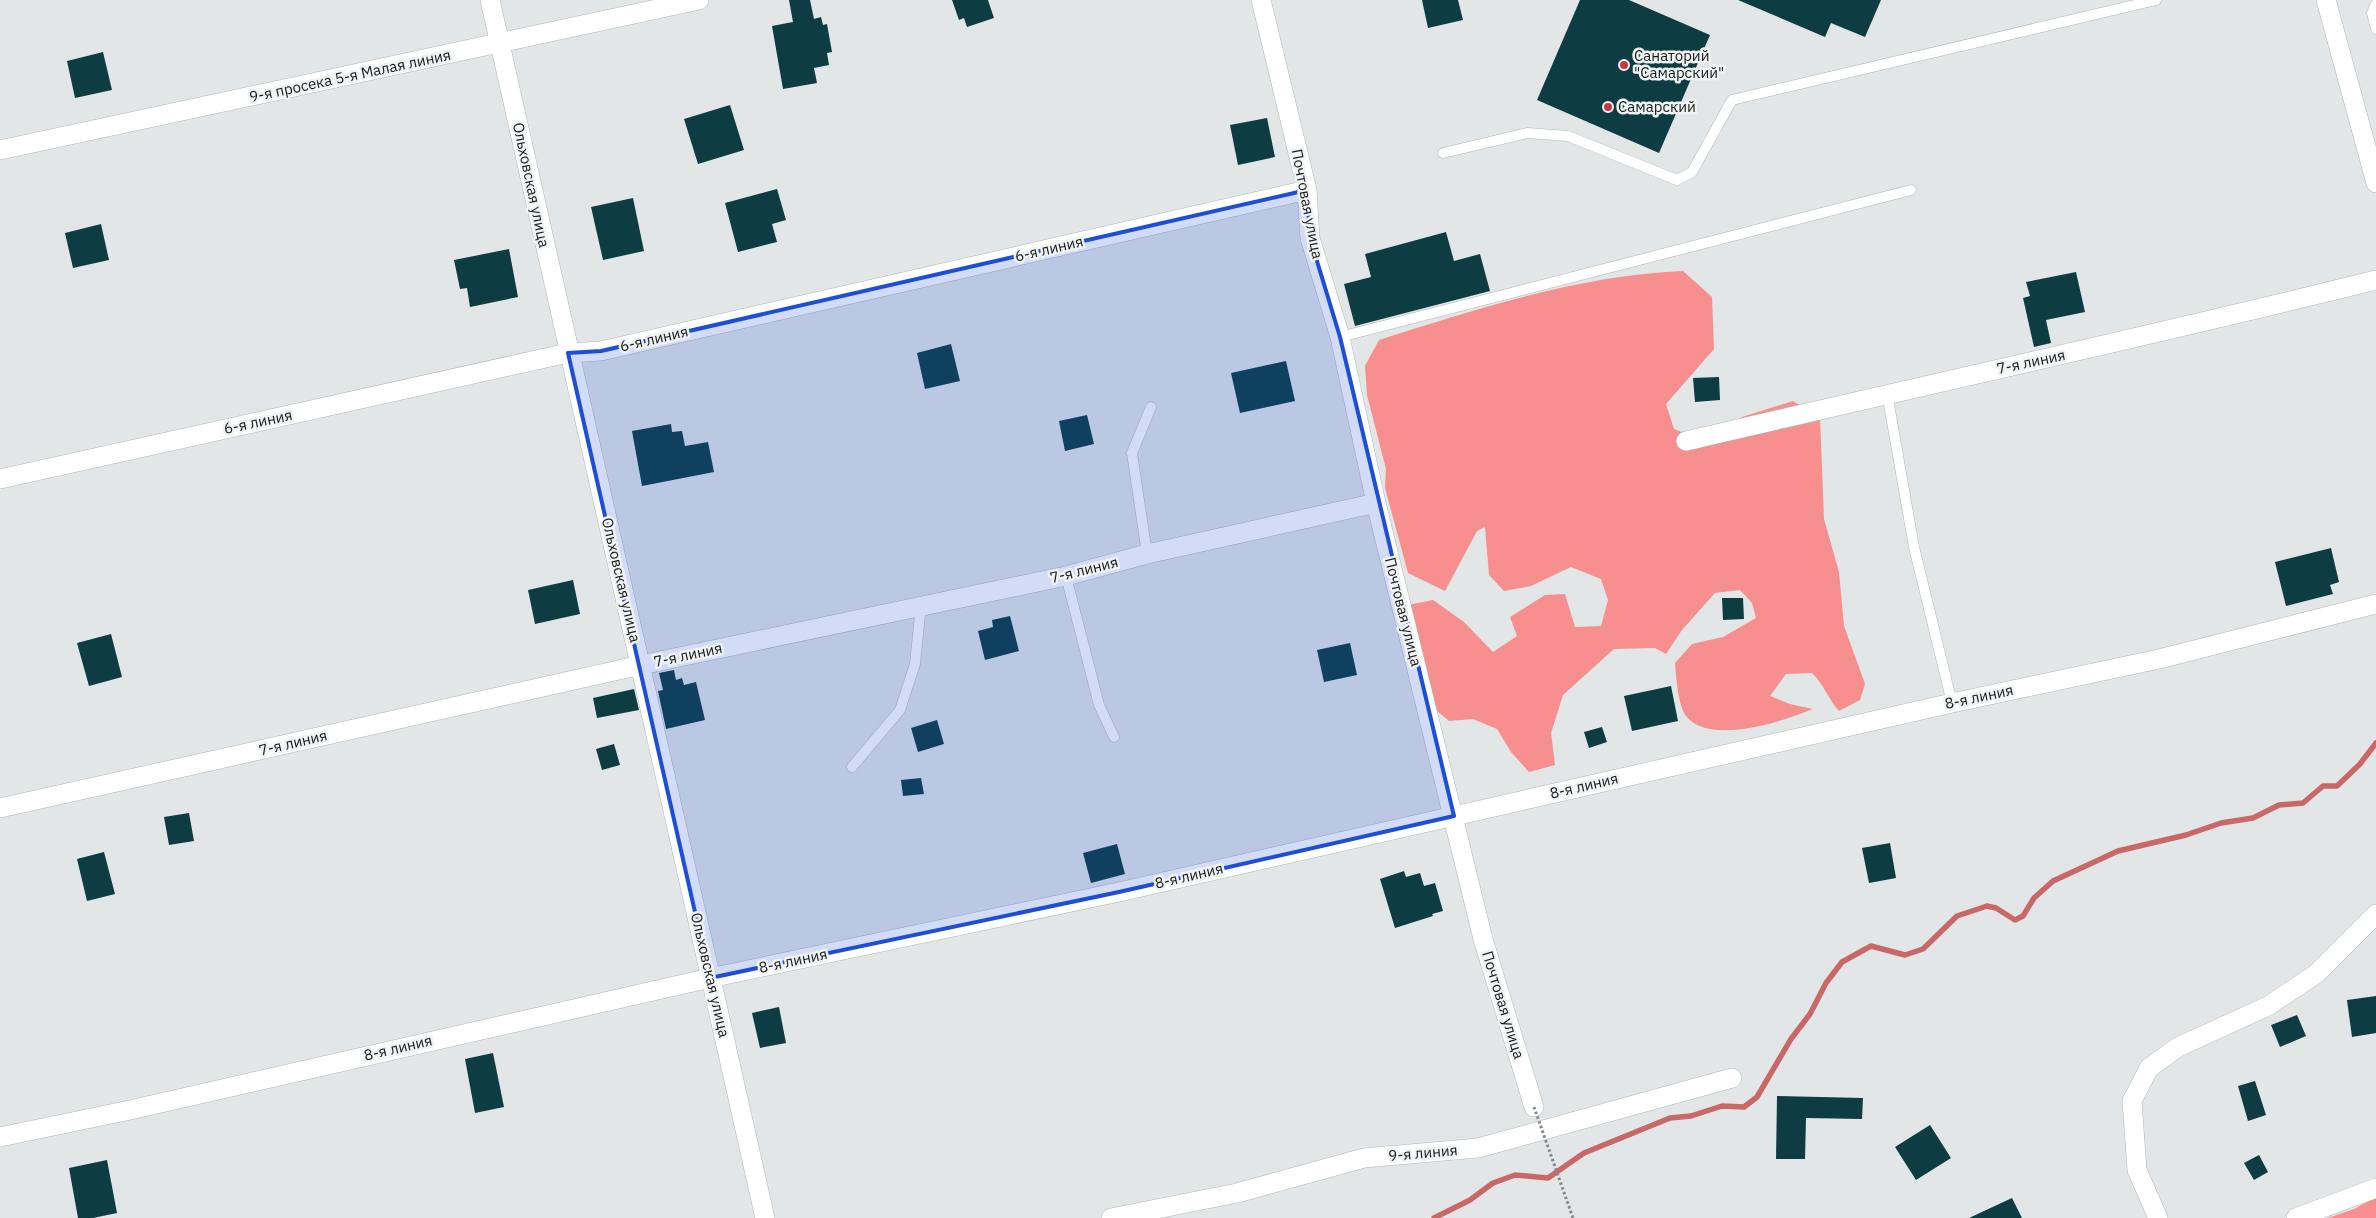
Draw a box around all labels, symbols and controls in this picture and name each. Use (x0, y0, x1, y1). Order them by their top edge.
street label: 9-я просека 5-я Малая линия (247, 45, 452, 106)
place label: Санаторий "Самарский" (1634, 46, 1724, 82)
marker: Санаторий "Самарский" (1618, 59, 1630, 71)
place label: Самарский (1618, 97, 1696, 116)
marker: Самарский (1602, 101, 1614, 113)
street label: Ольховская улица (509, 121, 554, 249)
street label: Почтовая улица (1288, 147, 1327, 260)
street label: 6-я линия (1013, 231, 1085, 266)
street label: 6-я линия (618, 321, 690, 356)
street label: 7-я линия (1995, 345, 2067, 378)
street label: 6-я линия (222, 405, 294, 438)
street label: Ольховская улица (598, 516, 645, 644)
street label: 7-я линия (1048, 552, 1120, 587)
street label: Почтовая улица (1381, 555, 1426, 668)
street label: 7-я линия (652, 638, 724, 671)
street label: 8-я линия (1943, 680, 2015, 713)
street label: 7-я линия (257, 725, 329, 760)
street label: 8-я линия (1548, 768, 1620, 803)
street label: 8-я линия (1153, 858, 1225, 893)
street label: Ольховская улица (687, 911, 734, 1039)
street label: 8-я линия (757, 944, 829, 977)
street label: Почтовая улица (1478, 949, 1529, 1061)
street label: 8-я линия (362, 1030, 434, 1065)
street label: 9-я линия (1388, 1140, 1458, 1165)

